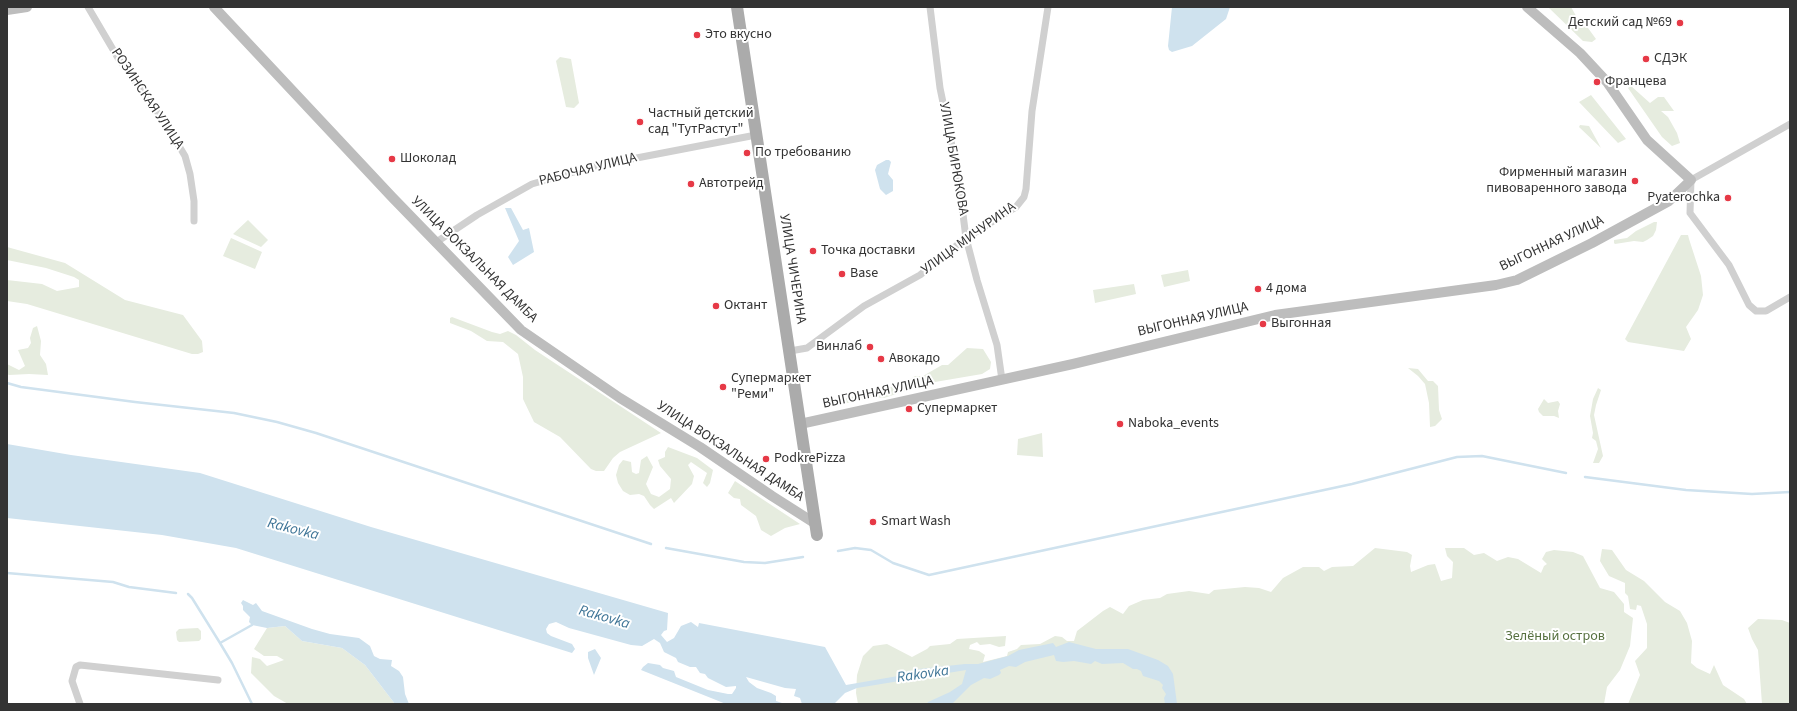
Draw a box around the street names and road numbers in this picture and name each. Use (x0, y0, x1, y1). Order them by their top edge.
street label: РОЗИНСКАЯ УЛИЦА (107, 45, 187, 153)
street label: УЛИЦА БИРЮКОВА (935, 101, 971, 217)
street label: РАБОЧАЯ УЛИЦА (537, 150, 639, 190)
street label: УЛИЦА ВОКЗАЛЬНАЯ ДАМБА (407, 193, 541, 327)
street label: УЛИЦА МИЧУРИНА (919, 199, 1019, 279)
street label: УЛИЦА ЧИЧЕРИНА (775, 213, 809, 325)
street label: ВЫГОННАЯ УЛИЦА (1497, 213, 1607, 275)
street label: ВЫГОННАЯ УЛИЦА (1136, 299, 1250, 341)
street label: ВЫГОННАЯ УЛИЦА (821, 373, 935, 413)
street label: УЛИЦА ВОКЗАЛЬНАЯ ДАМБА (653, 398, 807, 506)

